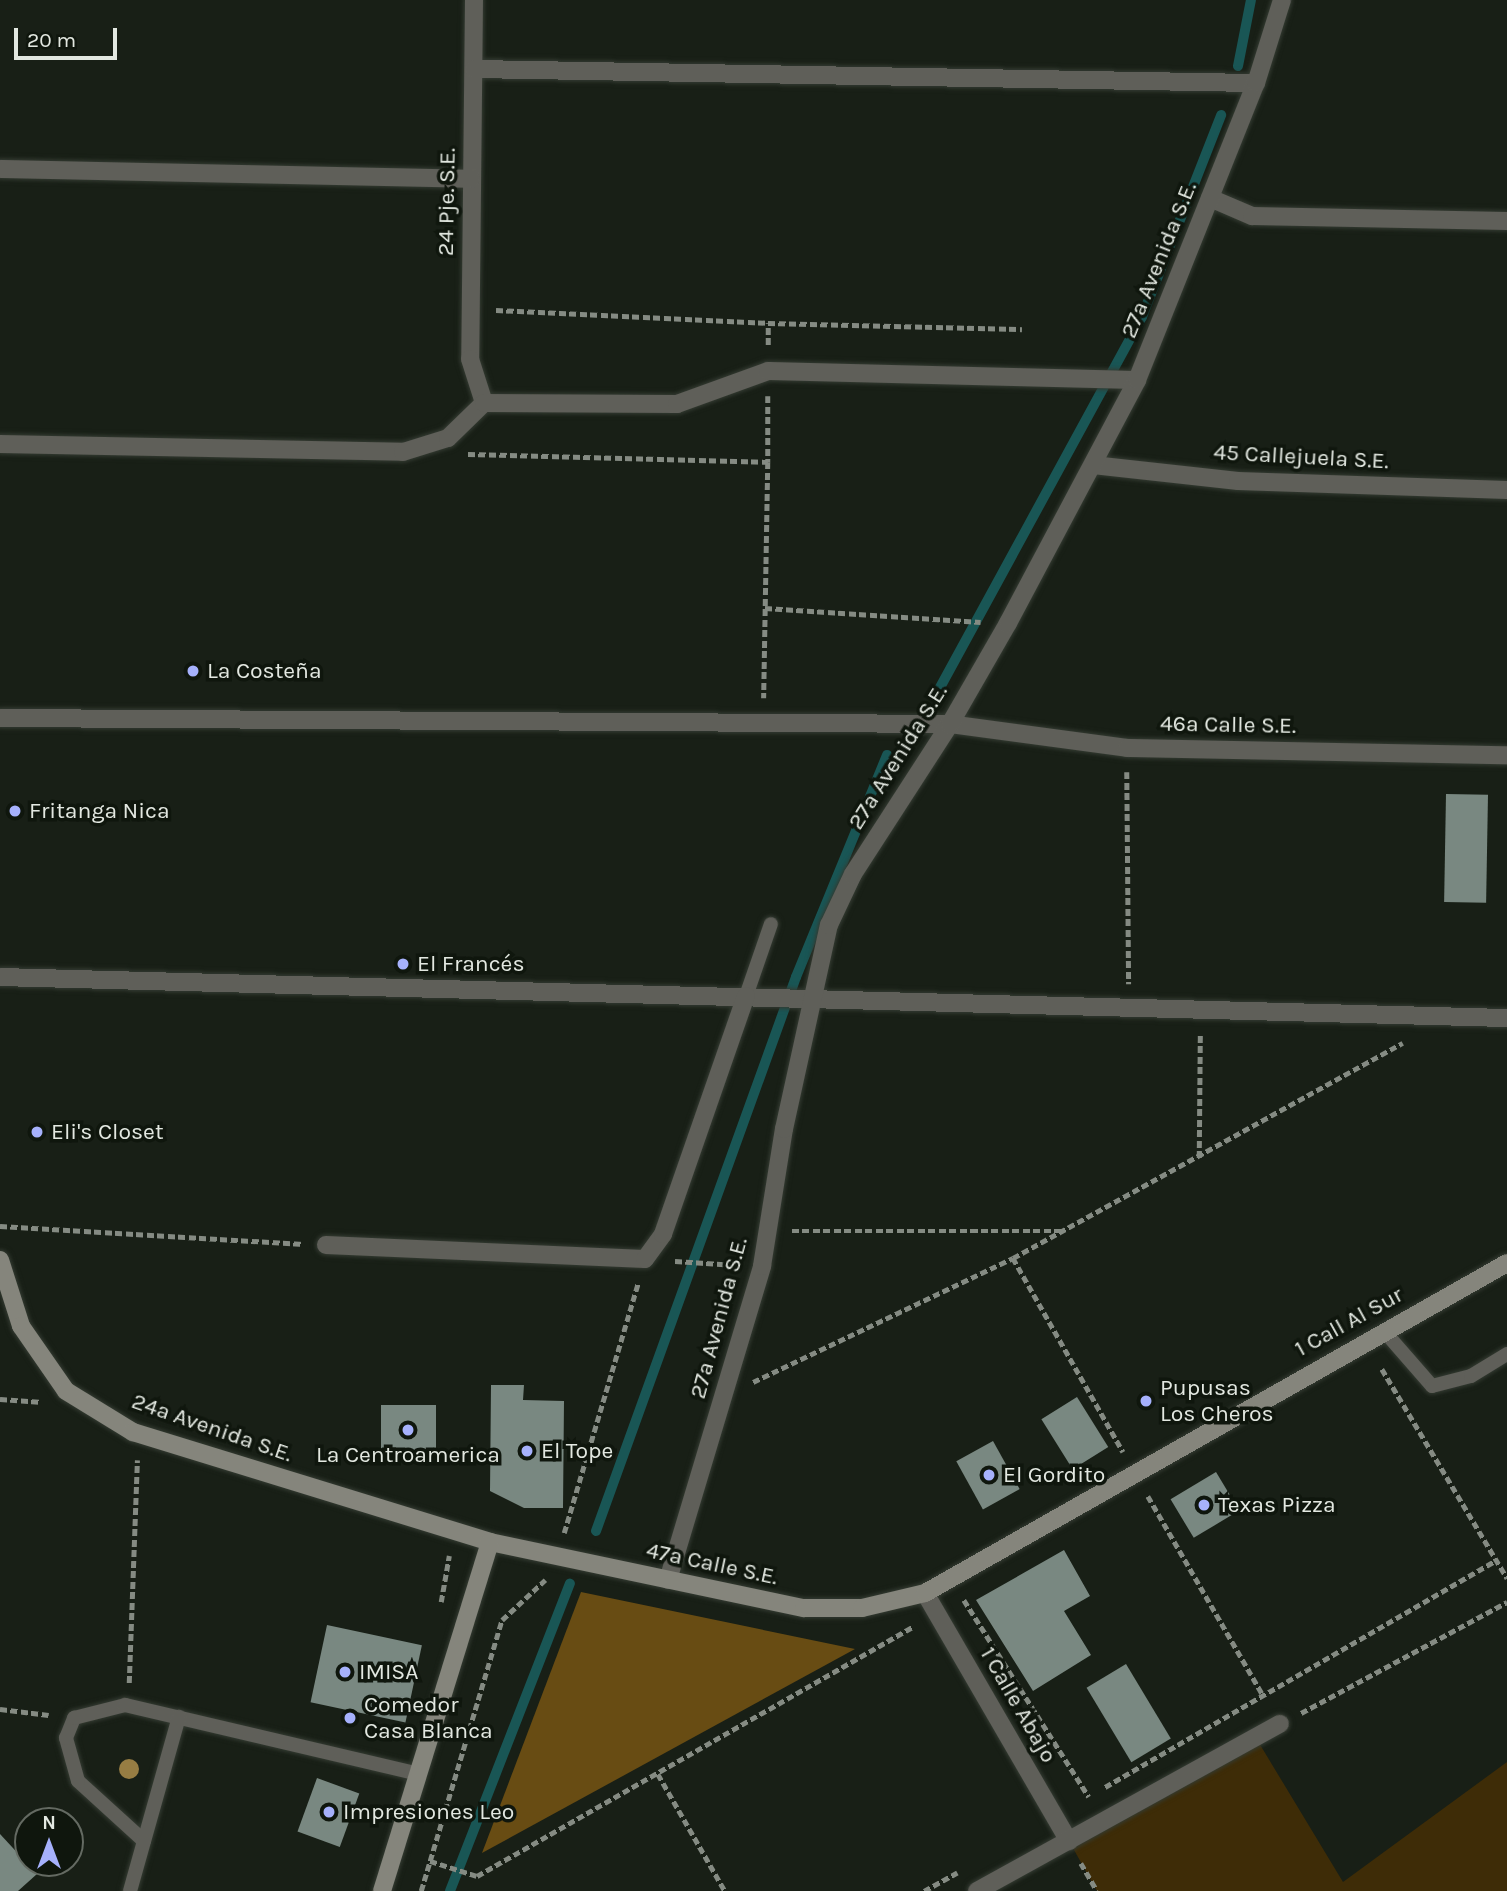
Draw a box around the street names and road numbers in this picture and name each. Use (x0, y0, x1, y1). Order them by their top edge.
street label: 24 Pje. S.E. (432, 148, 462, 256)
street label: 27a Avenida S.E. (1115, 178, 1203, 342)
street label: 45 Callejuela S.E. (1213, 439, 1389, 475)
street label: 27a Avenida S.E. (842, 679, 954, 835)
street label: 46a Calle S.E. (1160, 710, 1296, 740)
street label: 27a Avenida S.E. (684, 1234, 754, 1402)
street label: 1 Call Al Sur (1290, 1281, 1408, 1363)
street label: 24a Avenida S.E. (128, 1388, 296, 1468)
street label: 47a Calle S.E. (644, 1537, 780, 1591)
street label: 1 Calle Abajo (974, 1642, 1062, 1768)

